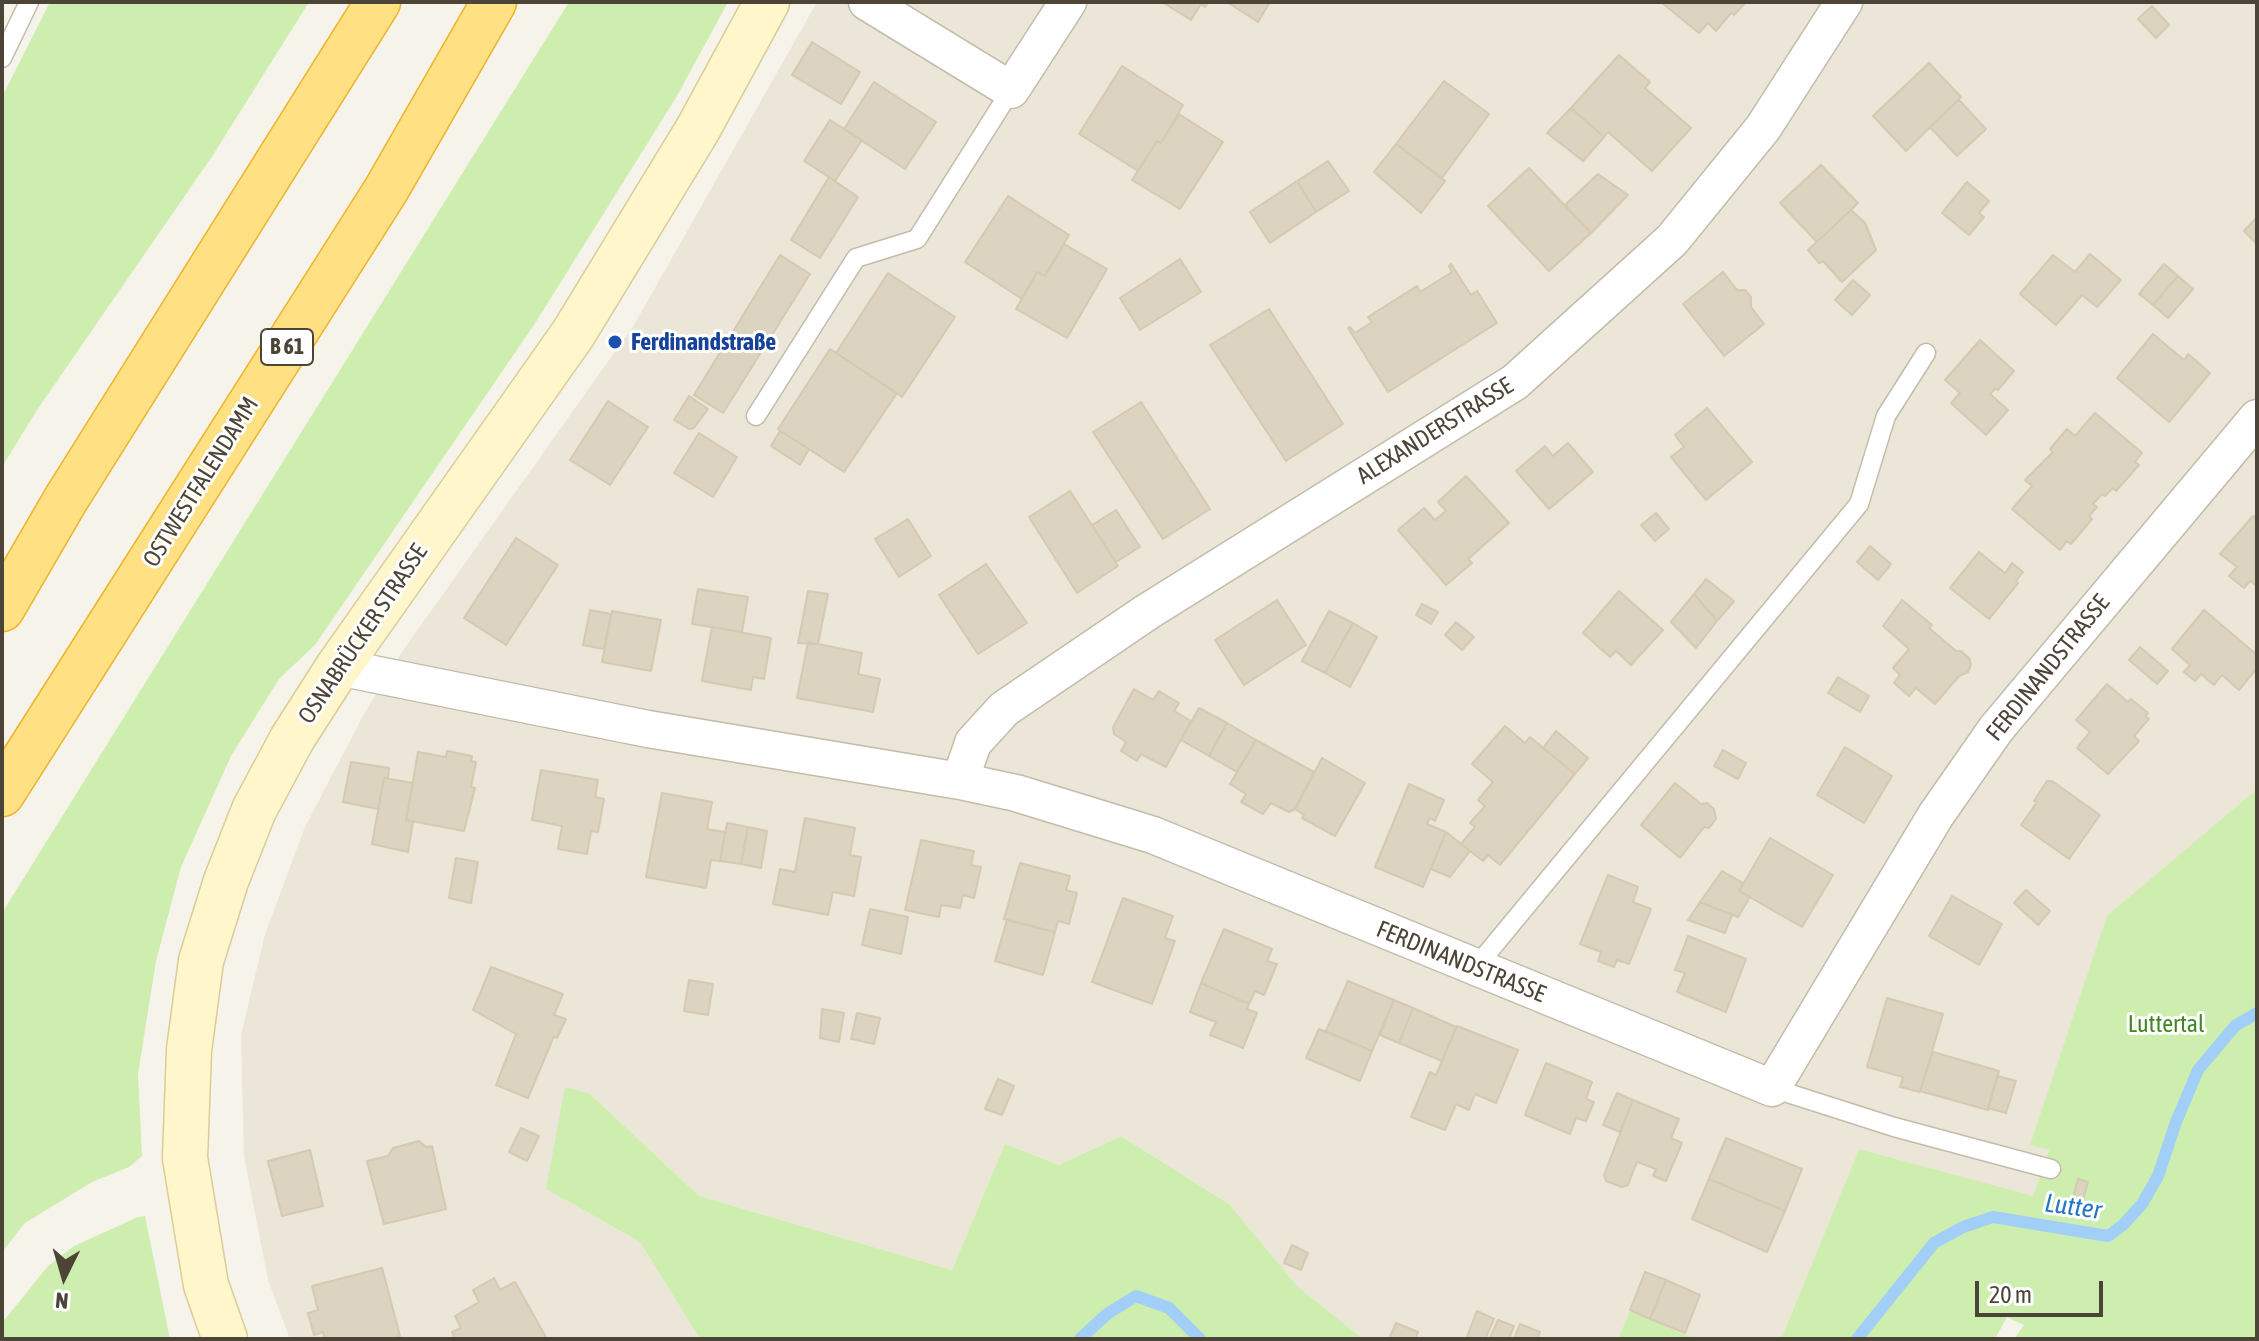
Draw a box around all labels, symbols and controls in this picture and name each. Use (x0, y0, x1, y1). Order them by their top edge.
place label: Ferdinandstraße (631, 328, 776, 356)
road number: B 61 (261, 329, 313, 365)
marker: Ferdinandstraße (606, 333, 624, 351)
street label: ALEXANDERSTRASSE (1352, 372, 1518, 490)
street label: OSTWESTFALENDAMM (137, 392, 265, 572)
street label: OSNABRÜCKER STRASSE (292, 539, 434, 729)
street label: FERDINANDSTRASSE (1980, 589, 2116, 747)
street label: FERDINANDSTRASSE (1372, 915, 1550, 1009)
park label: Luttertal (2128, 1010, 2204, 1038)
water label: Lutter (2043, 1188, 2103, 1226)
north arrow (24, 1237, 104, 1317)
scale bar (1979, 1265, 2107, 1315)
text: 20 m (1989, 1281, 2032, 1308)
text: N (54, 1287, 70, 1314)

